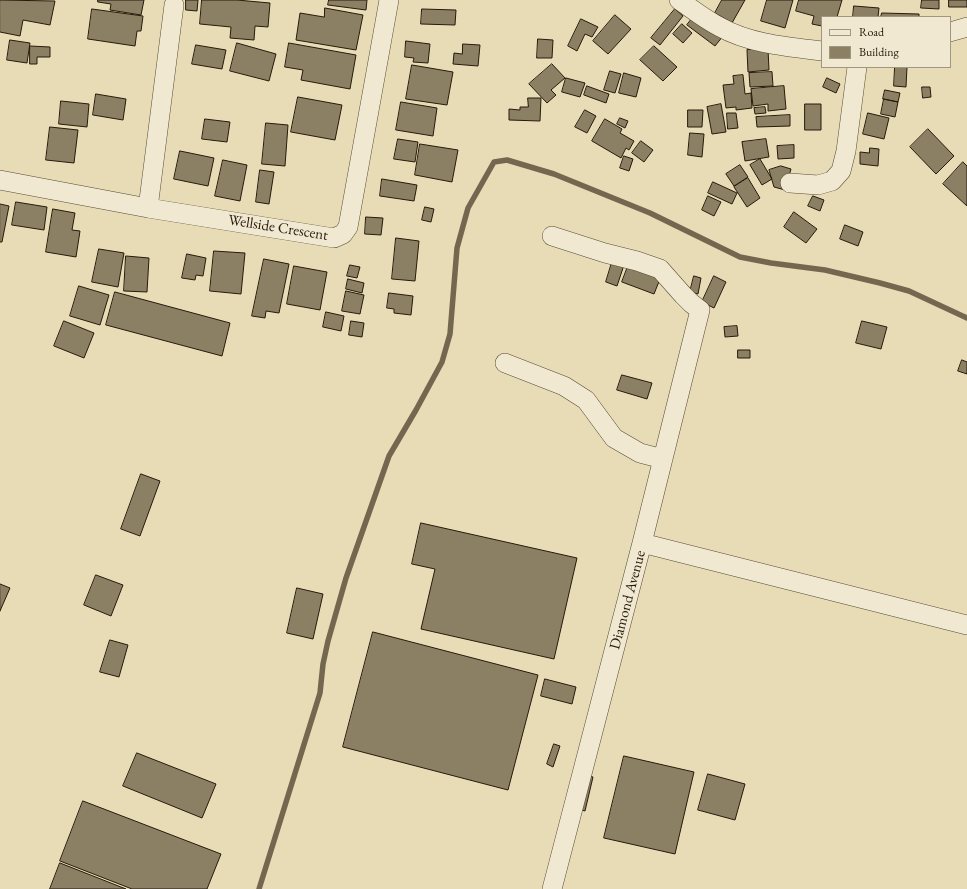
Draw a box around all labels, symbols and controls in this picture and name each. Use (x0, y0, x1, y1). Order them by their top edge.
legend (821, 16, 951, 68)
text: Road (859, 24, 884, 40)
text: Building (859, 44, 899, 60)
street label: Wellside Crescent (227, 211, 329, 245)
street label: Diamond Avenue (606, 549, 650, 651)

